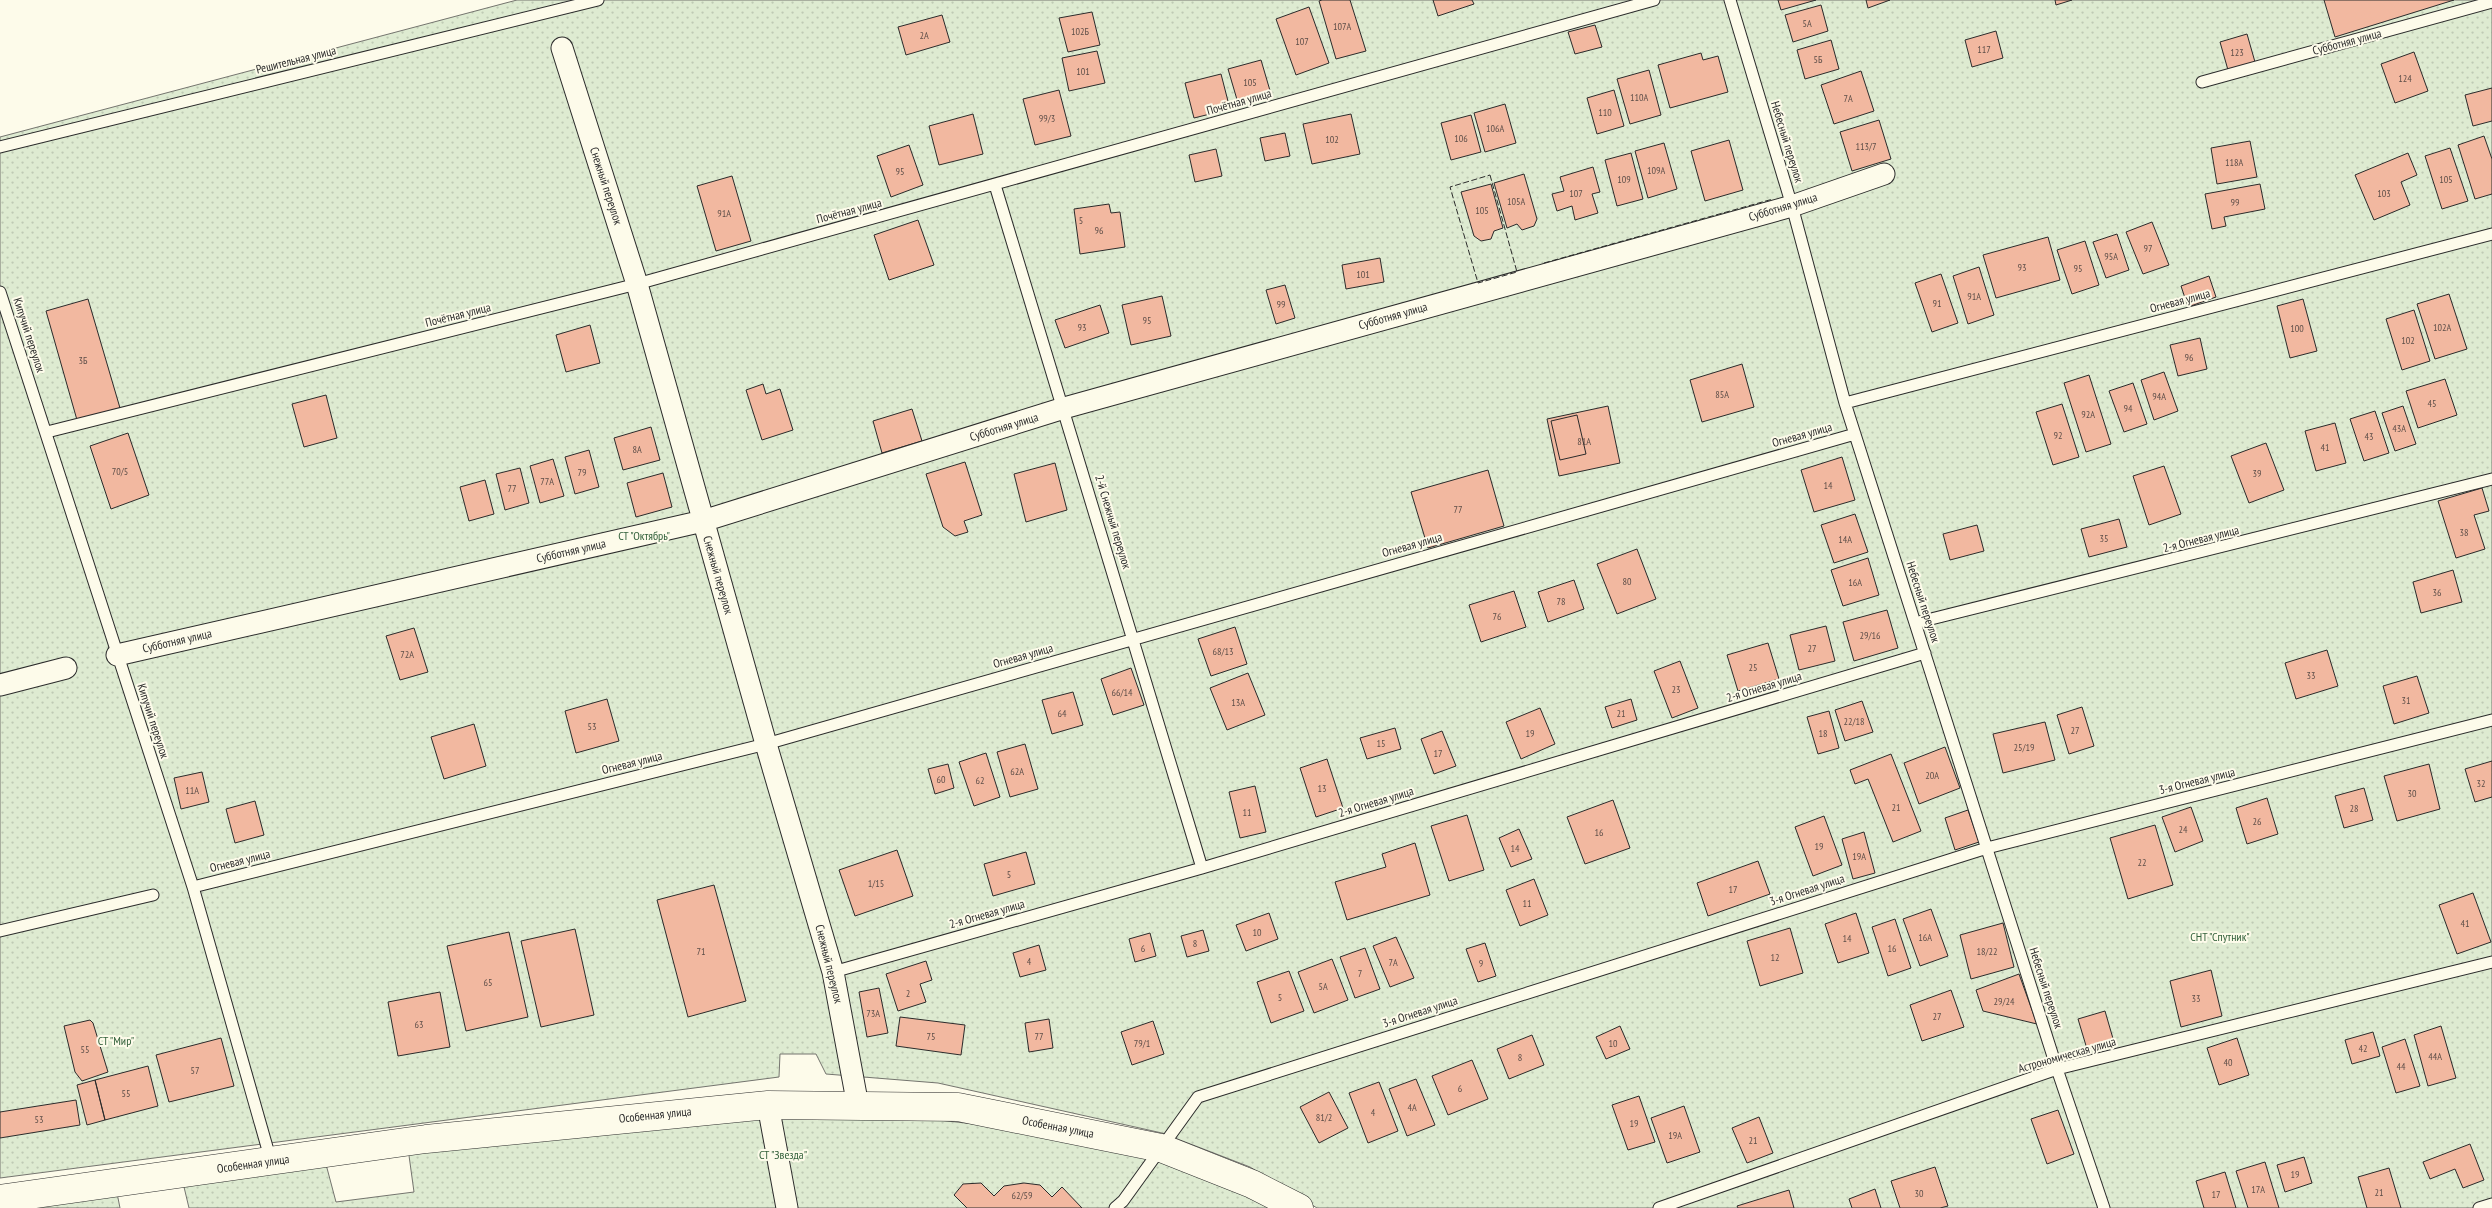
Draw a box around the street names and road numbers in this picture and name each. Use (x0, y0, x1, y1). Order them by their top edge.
street label: Субботняя улица (2311, 25, 2383, 58)
street label: Решительная улица (254, 42, 338, 77)
street label: Почётная улица (1205, 85, 1273, 118)
street label: Небесный переулок (1768, 99, 1807, 185)
street label: Снежный переулок (587, 145, 626, 227)
street label: Субботняя улица (1747, 189, 1819, 224)
street label: Почётная улица (815, 195, 883, 226)
street label: Огневая улица (2148, 285, 2212, 316)
street label: Кипучий переулок (10, 295, 49, 375)
street label: Почётная улица (424, 299, 492, 330)
street label: Субботняя улица (1357, 299, 1429, 332)
street label: Субботняя улица (968, 409, 1040, 444)
street label: Огневая улица (1770, 419, 1834, 450)
street label: 2-й Снежный переулок (1092, 473, 1135, 571)
street label: 2-я Огневая улица (2161, 522, 2241, 555)
street label: Огневая улица (1380, 529, 1444, 560)
street label: Снежный переулок (700, 534, 737, 616)
street label: Субботняя улица (535, 535, 607, 566)
street label: Небесный переулок (1903, 559, 1944, 645)
street label: Субботняя улица (141, 625, 213, 656)
street label: Огневая улица (991, 640, 1055, 671)
street label: 2-я Огневая улица (1724, 668, 1803, 705)
street label: Кипучий переулок (134, 681, 173, 761)
street label: Огневая улица (600, 748, 664, 777)
street label: 3-я Огневая улица (2157, 764, 2237, 797)
street label: 2-я Огневая улица (1336, 783, 1415, 820)
street label: Огневая улица (208, 846, 272, 875)
street label: 3-я Огневая улица (1768, 870, 1846, 909)
street label: 2-я Огневая улица (947, 896, 1026, 931)
street label: Снежный переулок (812, 923, 847, 1005)
street label: Небесный переулок (2026, 945, 2067, 1031)
street label: 3-я Огневая улица (1381, 992, 1459, 1031)
street label: Астрономическая улица (2016, 1033, 2118, 1076)
street label: Особенная улица (618, 1103, 692, 1126)
street label: Особенная улица (1021, 1112, 1096, 1141)
street label: Особенная улица (216, 1151, 290, 1176)

